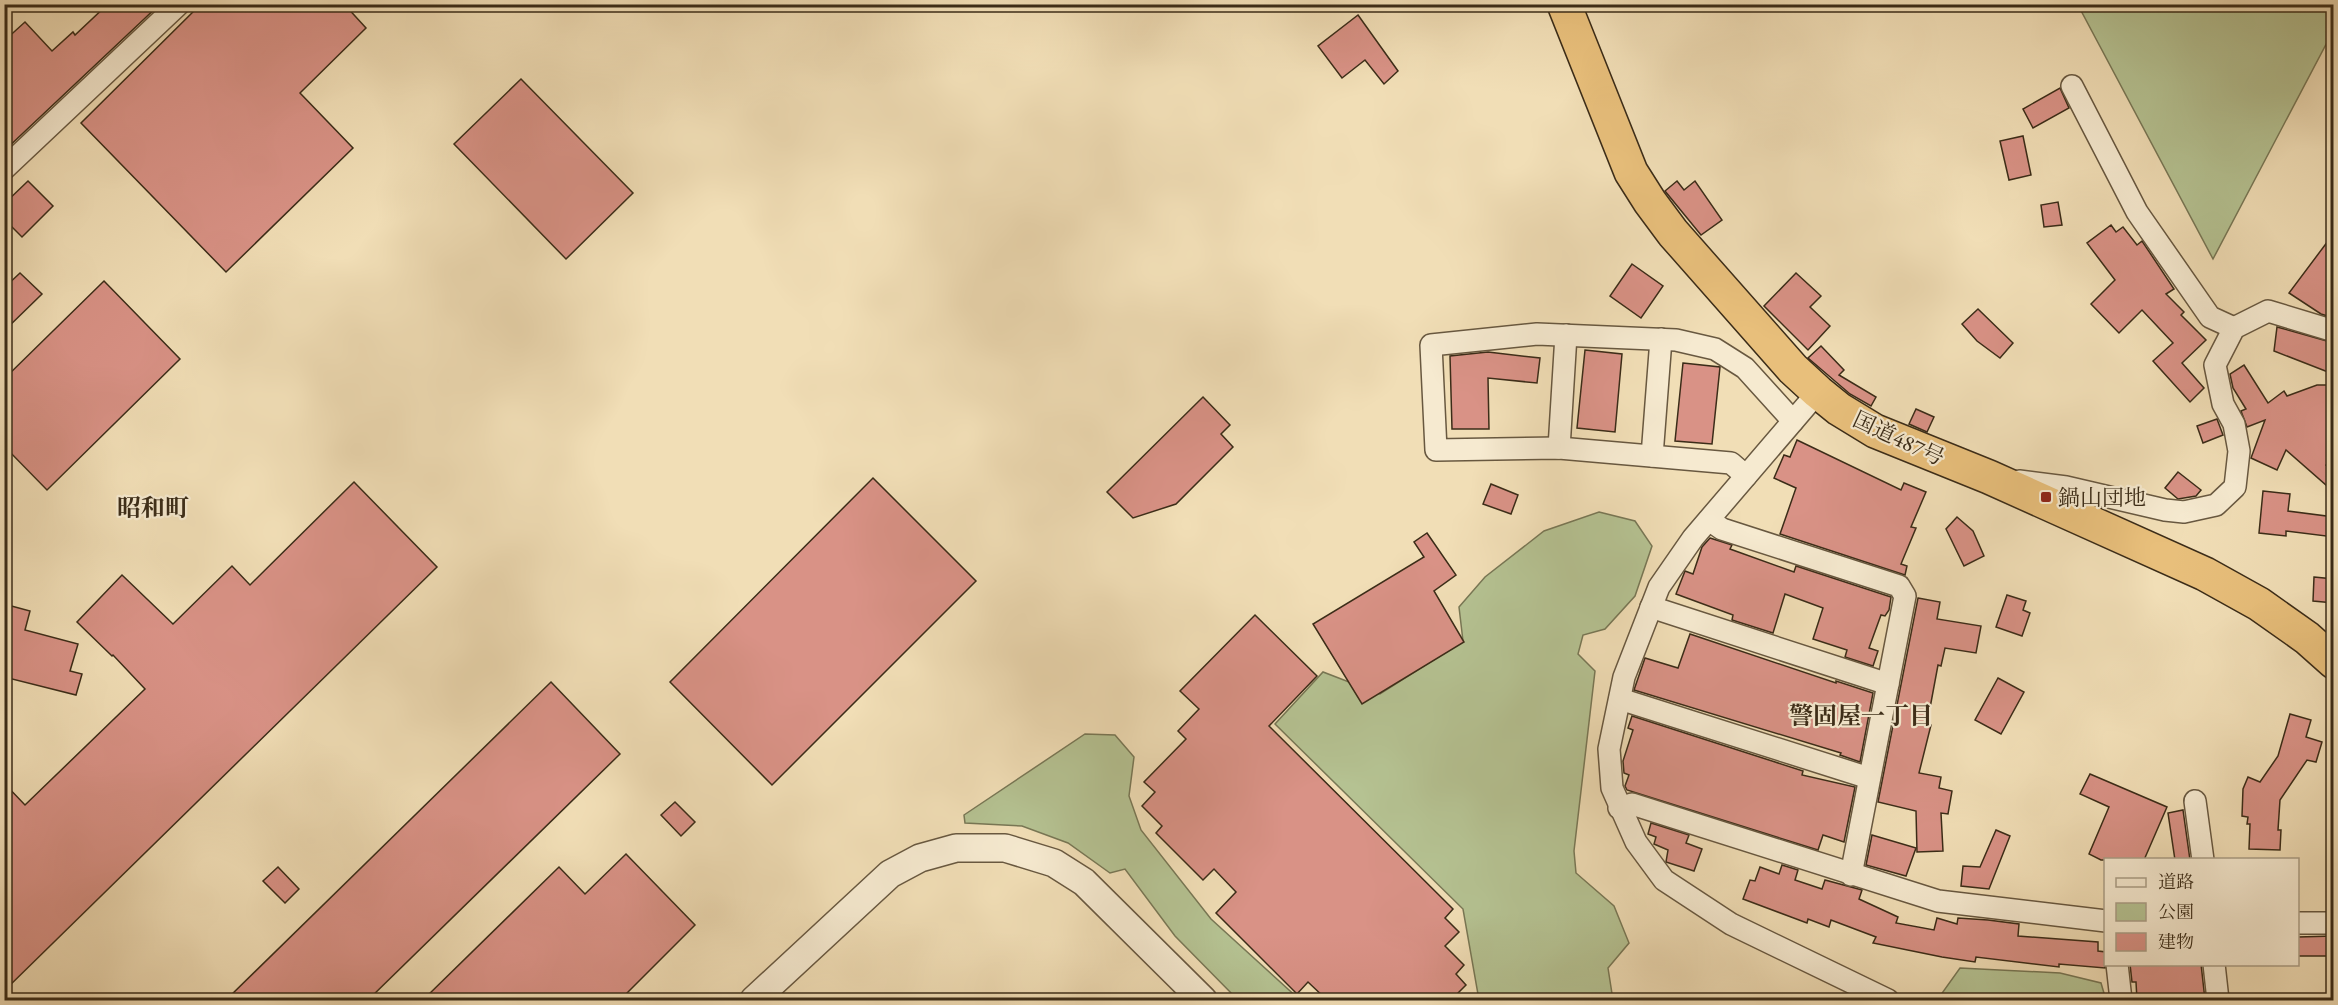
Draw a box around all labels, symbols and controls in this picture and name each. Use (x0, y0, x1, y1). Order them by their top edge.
street label: 国道487号 (1848, 405, 1949, 472)
place label: 鍋山団地 (2058, 483, 2146, 512)
marker: 鍋山団地 (2039, 490, 2053, 504)
district label: 昭和町 (117, 492, 189, 523)
district label: 警固屋一丁目 (1789, 700, 1933, 731)
legend (2104, 858, 2299, 966)
text: 道路 (2158, 870, 2194, 893)
text: 公園 (2158, 900, 2194, 923)
text: 建物 (2158, 930, 2194, 953)

